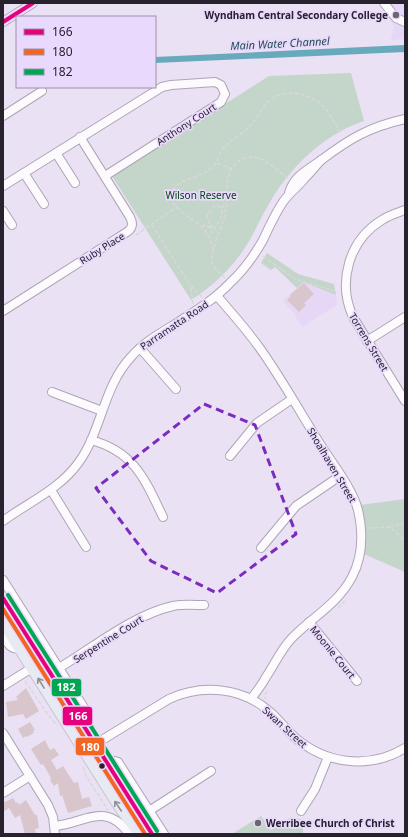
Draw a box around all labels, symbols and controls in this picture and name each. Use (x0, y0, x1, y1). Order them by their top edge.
place label: Wyndham Central Secondary College (205, 8, 388, 22)
marker: Wyndham Central Secondary College (391, 10, 401, 20)
legend (16, 16, 156, 88)
text: 166 (52, 23, 73, 40)
water label: Main Water Channel (230, 33, 331, 53)
text: 180 (52, 43, 73, 60)
text: 182 (52, 63, 73, 80)
street label: Anthony Court (153, 99, 219, 149)
park label: Wilson Reserve (165, 188, 237, 202)
street label: Ruby Place (77, 228, 128, 267)
street label: Parramatta Road (137, 297, 211, 353)
street label: Torrens Street (346, 310, 392, 374)
street label: Shoalhaven Street (304, 425, 360, 505)
street label: Serpentine Court (70, 612, 146, 666)
street label: Moonie Court (307, 623, 359, 682)
one-way arrow (37, 678, 45, 689)
line badge: 182 (51, 678, 82, 697)
text: 182 (57, 679, 75, 694)
street label: Swan Street (260, 703, 311, 751)
line badge: 166 (62, 706, 93, 726)
text: 166 (69, 708, 87, 723)
line badge: 180 (75, 737, 105, 756)
text: 180 (81, 739, 99, 754)
unlabelled marker (97, 761, 107, 771)
one-way arrow (114, 800, 123, 811)
place label: Werribee Church of Christ (266, 816, 395, 830)
marker: Werribee Church of Christ (253, 818, 263, 828)

